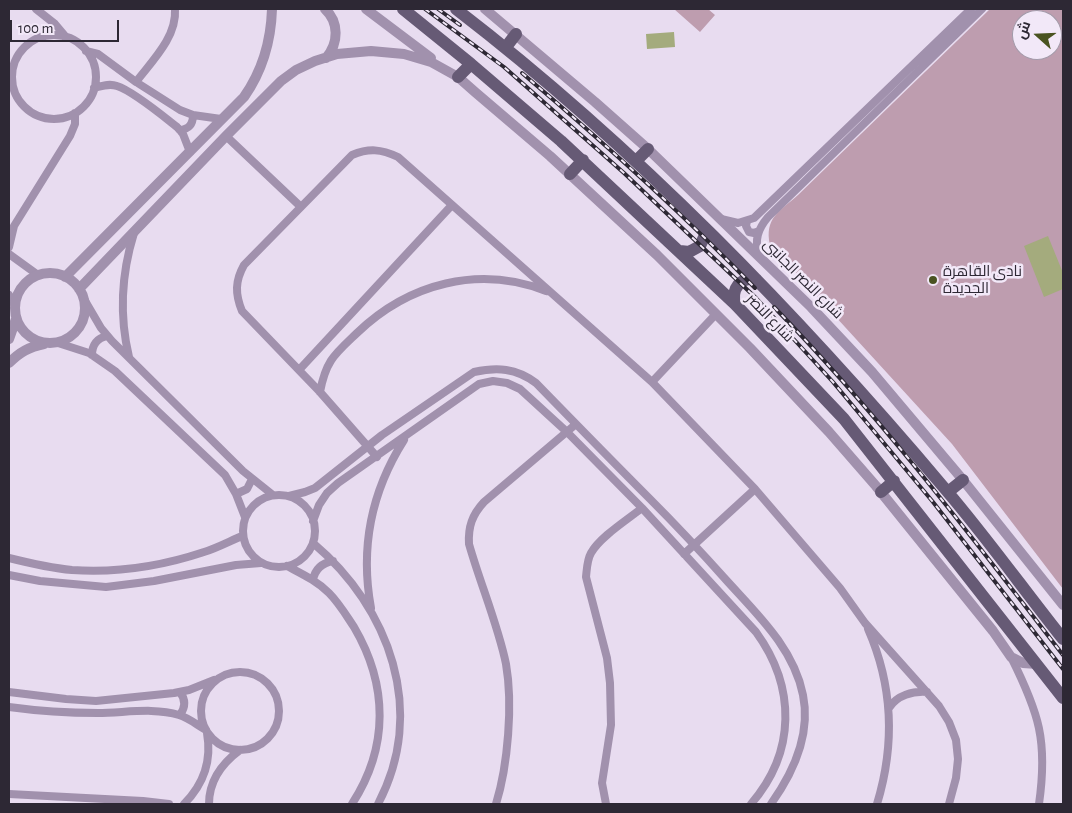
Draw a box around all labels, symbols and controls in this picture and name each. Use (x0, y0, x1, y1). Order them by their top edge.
scale bar (12, 10, 121, 42)
north arrow (1012, 10, 1062, 60)
text: ش (1014, 19, 1033, 41)
text: 100 m (18, 21, 53, 36)
street label: شارع النصر الجانبى (759, 235, 847, 323)
place label: نادى القاهرة الجديدة (943, 262, 1022, 297)
marker: نادى القاهرة الجديدة (927, 274, 939, 286)
street label: شارع النصر (742, 290, 798, 346)

